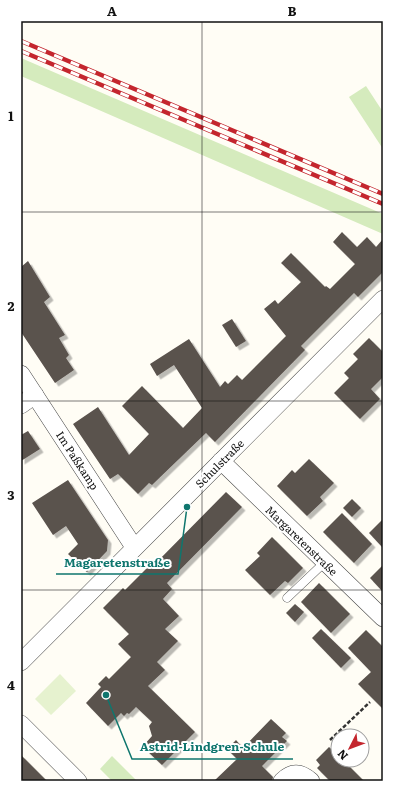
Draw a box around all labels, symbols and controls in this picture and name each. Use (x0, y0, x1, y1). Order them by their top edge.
text: A (107, 1, 117, 20)
text: B (288, 1, 297, 20)
text: 1 (8, 106, 14, 125)
text: 2 (8, 296, 15, 315)
street label: Im Paßkamp (53, 427, 103, 493)
street label: Schulstraße (191, 435, 247, 491)
text: 3 (7, 485, 15, 504)
street label: Margaretenstraße (262, 501, 342, 579)
callout: Magaretenstraße (56, 550, 178, 574)
text: Magaretenstraße (64, 553, 170, 571)
text: 4 (7, 675, 15, 694)
north arrow (330, 728, 370, 768)
callout: Astrid-Lindgren-Schule (132, 735, 293, 759)
text: Astrid-Lindgren-Schule (140, 737, 285, 755)
text: N (333, 747, 351, 764)

